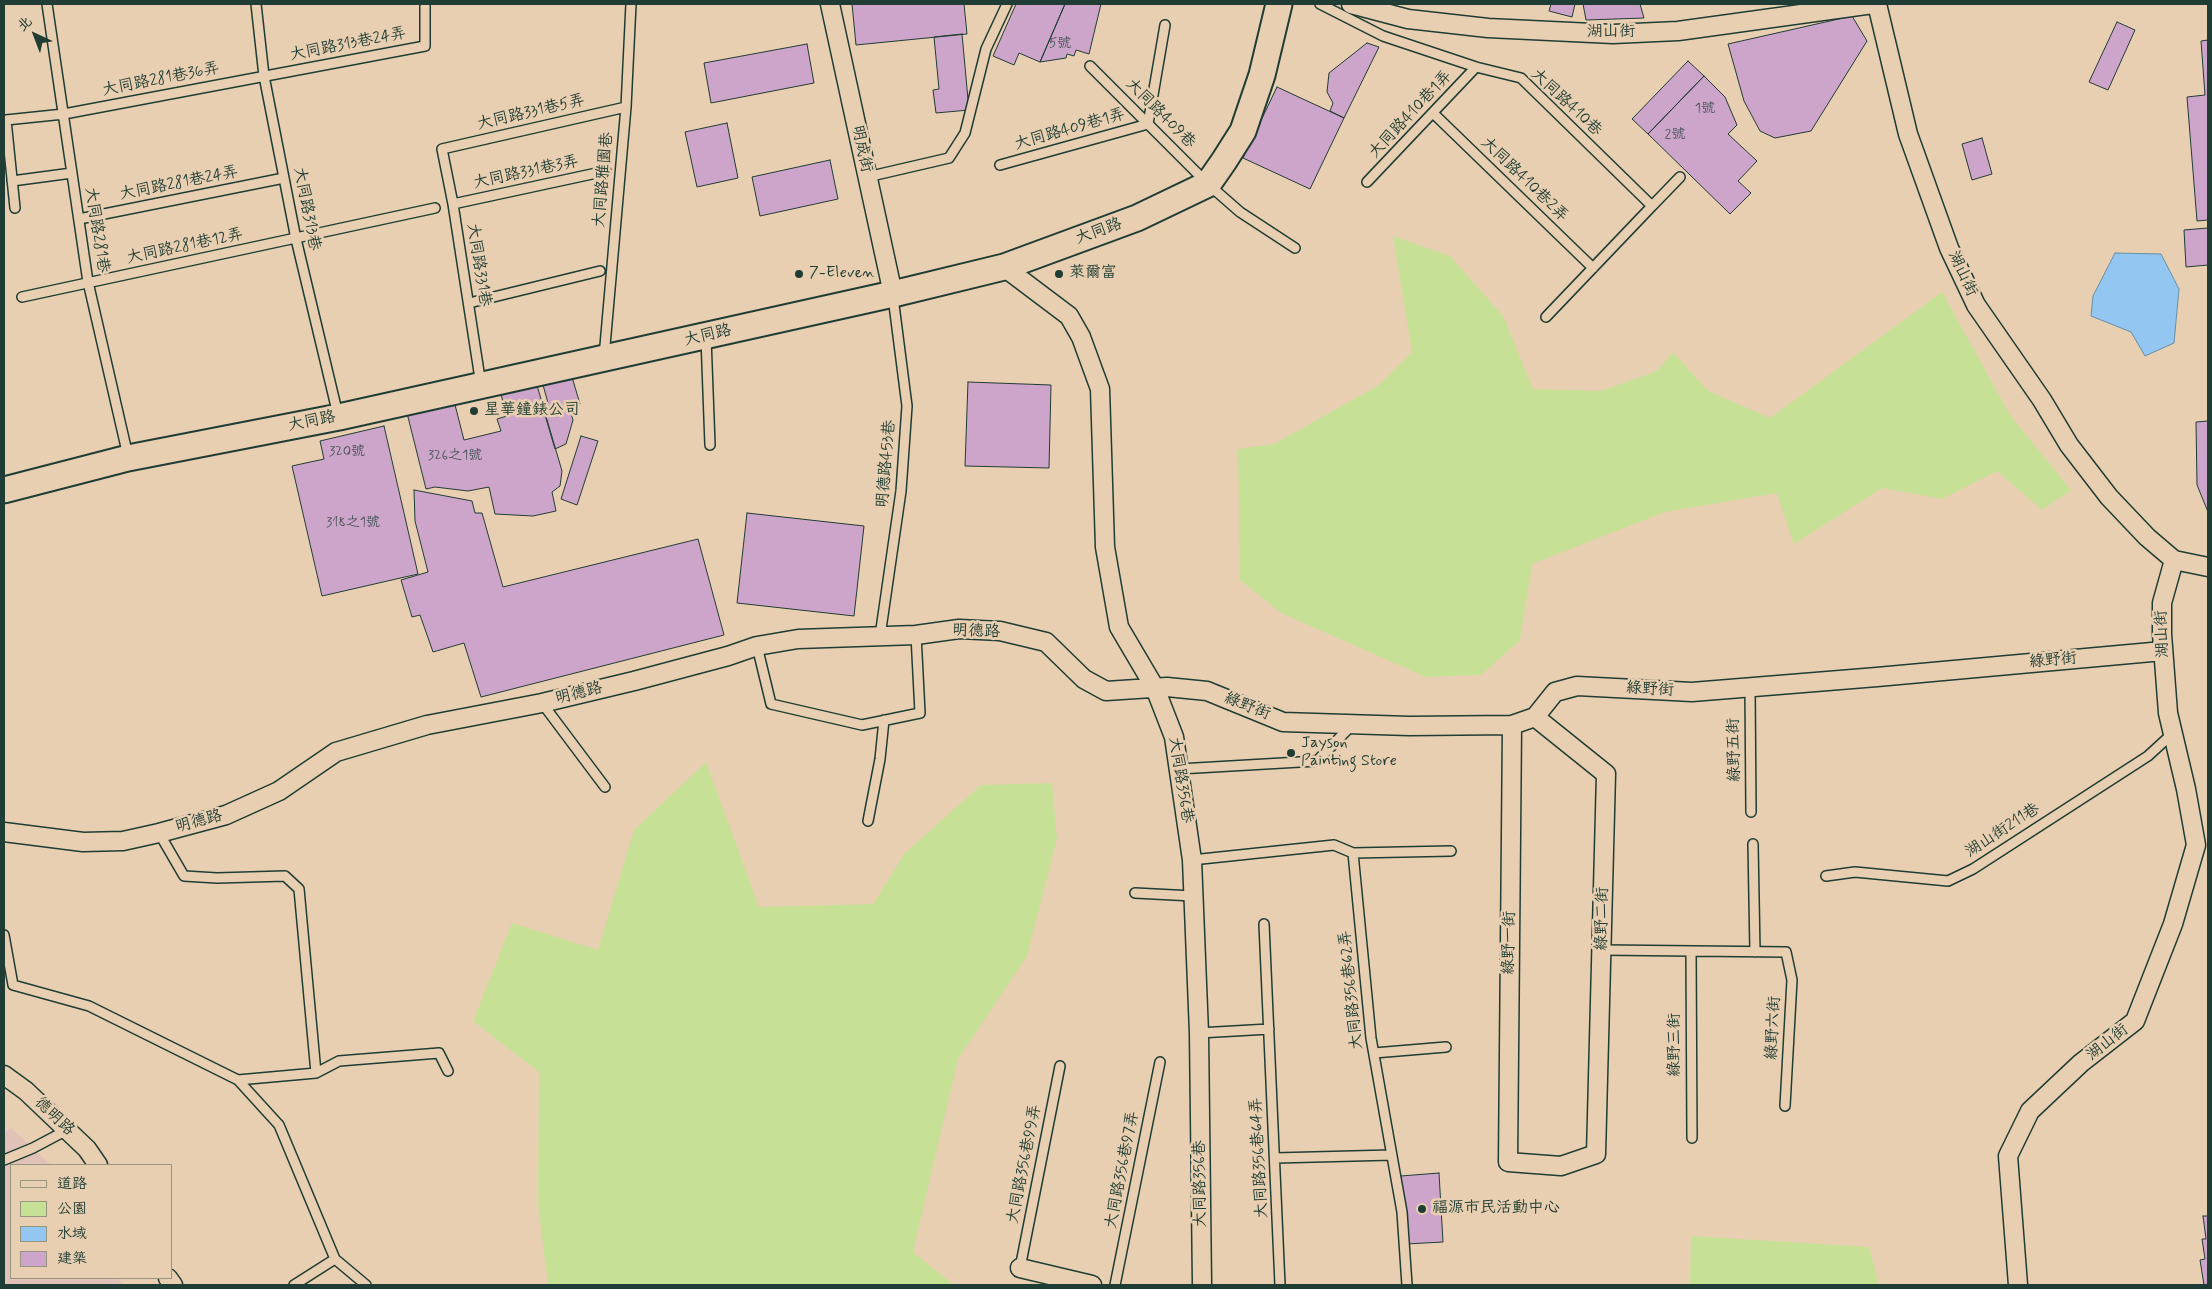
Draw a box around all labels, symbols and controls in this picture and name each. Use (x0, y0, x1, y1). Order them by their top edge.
north arrow (10, 10, 60, 60)
text: 北 (14, 13, 36, 35)
street label: 湖山街 (1587, 23, 1635, 43)
street label: 大同路313巷24弄 (288, 24, 408, 66)
house number: 5號 (1049, 36, 1071, 52)
street label: 大同路281巷36弄 (101, 59, 221, 101)
street label: 大同路410巷 (1527, 65, 1605, 141)
street label: 大同路410巷1弄 (1365, 67, 1457, 163)
street label: 大同路409巷 (1121, 75, 1199, 153)
street label: 大同路331巷5弄 (475, 91, 587, 135)
house number: 1號 (1695, 101, 1715, 117)
street label: 大同路409巷1弄 (1013, 105, 1127, 155)
street label: 明成街 (847, 124, 875, 174)
house number: 2號 (1665, 127, 1685, 143)
street label: 大同路雅園巷 (590, 131, 618, 229)
street label: 大同路410巷2弄 (1476, 134, 1572, 226)
street label: 大同路331巷3弄 (471, 152, 581, 194)
street label: 大同路281巷24弄 (118, 163, 240, 205)
street label: 大同路313巷 (289, 166, 323, 252)
street label: 大同路281巷 (80, 186, 112, 274)
street label: 大同路 (1073, 215, 1125, 249)
street label: 大同路331巷 (462, 222, 494, 308)
street label: 大同路281巷12弄 (125, 225, 245, 269)
street label: 湖山街 (1943, 248, 1981, 300)
place label: 7-Eleven (809, 264, 875, 284)
place label: 萊爾富 (1069, 264, 1117, 284)
marker: 7-Eleven (793, 268, 805, 280)
marker: 萊爾富 (1053, 268, 1065, 280)
street label: 大同路 (682, 321, 734, 351)
place label: 星華鐘錶公司 (484, 401, 580, 421)
marker: 星華鐘錶公司 (468, 405, 480, 417)
street label: 大同路 (287, 408, 337, 436)
street label: 明德路453巷 (874, 419, 900, 509)
house number: 320號 (329, 444, 365, 460)
house number: 326之1號 (428, 448, 482, 464)
house number: 318之1號 (326, 515, 380, 531)
street label: 湖山街 (2153, 610, 2173, 658)
street label: 明德路 (952, 622, 1000, 642)
street label: 綠野街 (2028, 649, 2078, 673)
street label: 明德路 (553, 679, 605, 709)
street label: 綠野街 (1626, 679, 1674, 701)
street label: 綠野街 (1221, 689, 1273, 725)
street label: 綠野五街 (1725, 718, 1745, 782)
place label: Jayson Painting Store (1301, 734, 1397, 772)
street label: 大同路356巷 (1164, 735, 1196, 825)
marker: Jayson Painting Store (1285, 747, 1297, 759)
street label: 湖山街211巷 (1962, 800, 2044, 862)
street label: 明德路 (173, 807, 225, 837)
street label: 綠野二街 (1593, 887, 1613, 951)
street label: 綠野一街 (1500, 911, 1520, 975)
street label: 大同路356巷62弄 (1336, 929, 1368, 1051)
street label: 綠野六街 (1763, 996, 1785, 1060)
street label: 綠野三街 (1666, 1013, 1686, 1077)
street label: 湖山街 (2083, 1021, 2133, 1065)
street label: 德明路 (30, 1094, 78, 1140)
street label: 大同路356巷64弄 (1247, 1097, 1273, 1219)
street label: 大同路356巷99弄 (1004, 1103, 1046, 1225)
street label: 大同路356巷97弄 (1102, 1110, 1144, 1230)
street label: 大同路356巷 (1191, 1140, 1211, 1228)
legend (10, 1164, 172, 1279)
text: 道路 (57, 1174, 87, 1194)
text: 公園 (57, 1199, 87, 1219)
place label: 福源市民活動中心 (1432, 1199, 1560, 1219)
marker: 福源市民活動中心 (1416, 1203, 1428, 1215)
text: 水域 (57, 1224, 87, 1244)
text: 建築 (57, 1249, 87, 1269)

